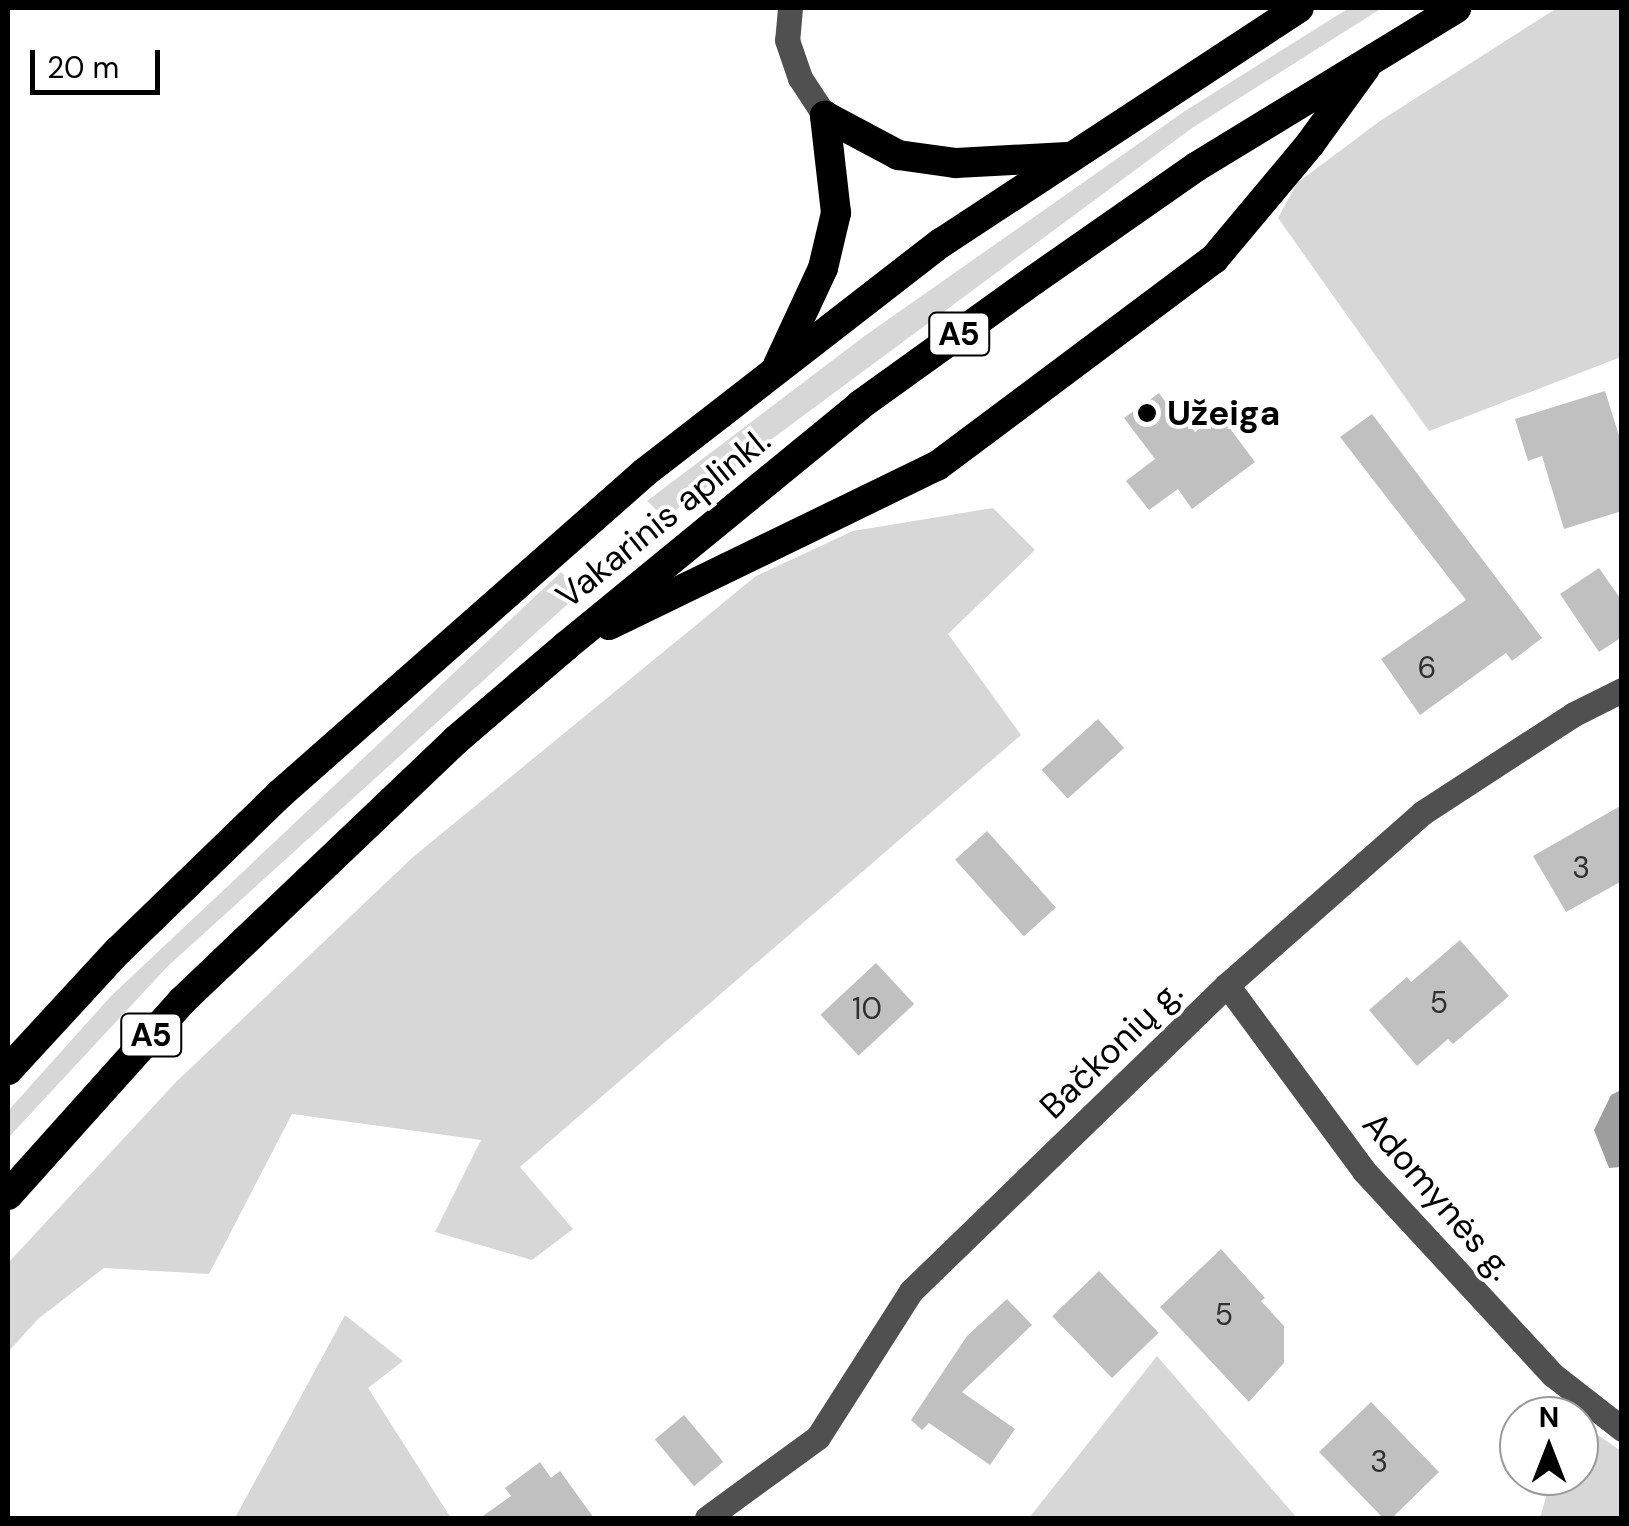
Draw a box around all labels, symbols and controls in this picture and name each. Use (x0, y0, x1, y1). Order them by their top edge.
scale bar (35, 30, 165, 92)
text: 20 m (47, 48, 119, 87)
road number: A5 (926, 307, 992, 361)
place label: Užeiga (1167, 392, 1280, 434)
marker: Užeiga (1136, 402, 1158, 424)
street label: Vakarinis aplinkl. (547, 419, 779, 617)
house number: 6 (1418, 650, 1436, 686)
house number: 3 (1572, 850, 1590, 886)
street label: Bačkonių g. (1031, 971, 1191, 1127)
house number: 5 (1430, 985, 1448, 1021)
house number: 10 (852, 991, 882, 1027)
road number: A5 (118, 1008, 184, 1062)
street label: Adomynės g. (1354, 1104, 1522, 1288)
house number: 5 (1215, 1297, 1233, 1333)
north arrow (1499, 1396, 1599, 1496)
text: N (1539, 1399, 1559, 1436)
house number: 3 (1370, 1444, 1388, 1480)

